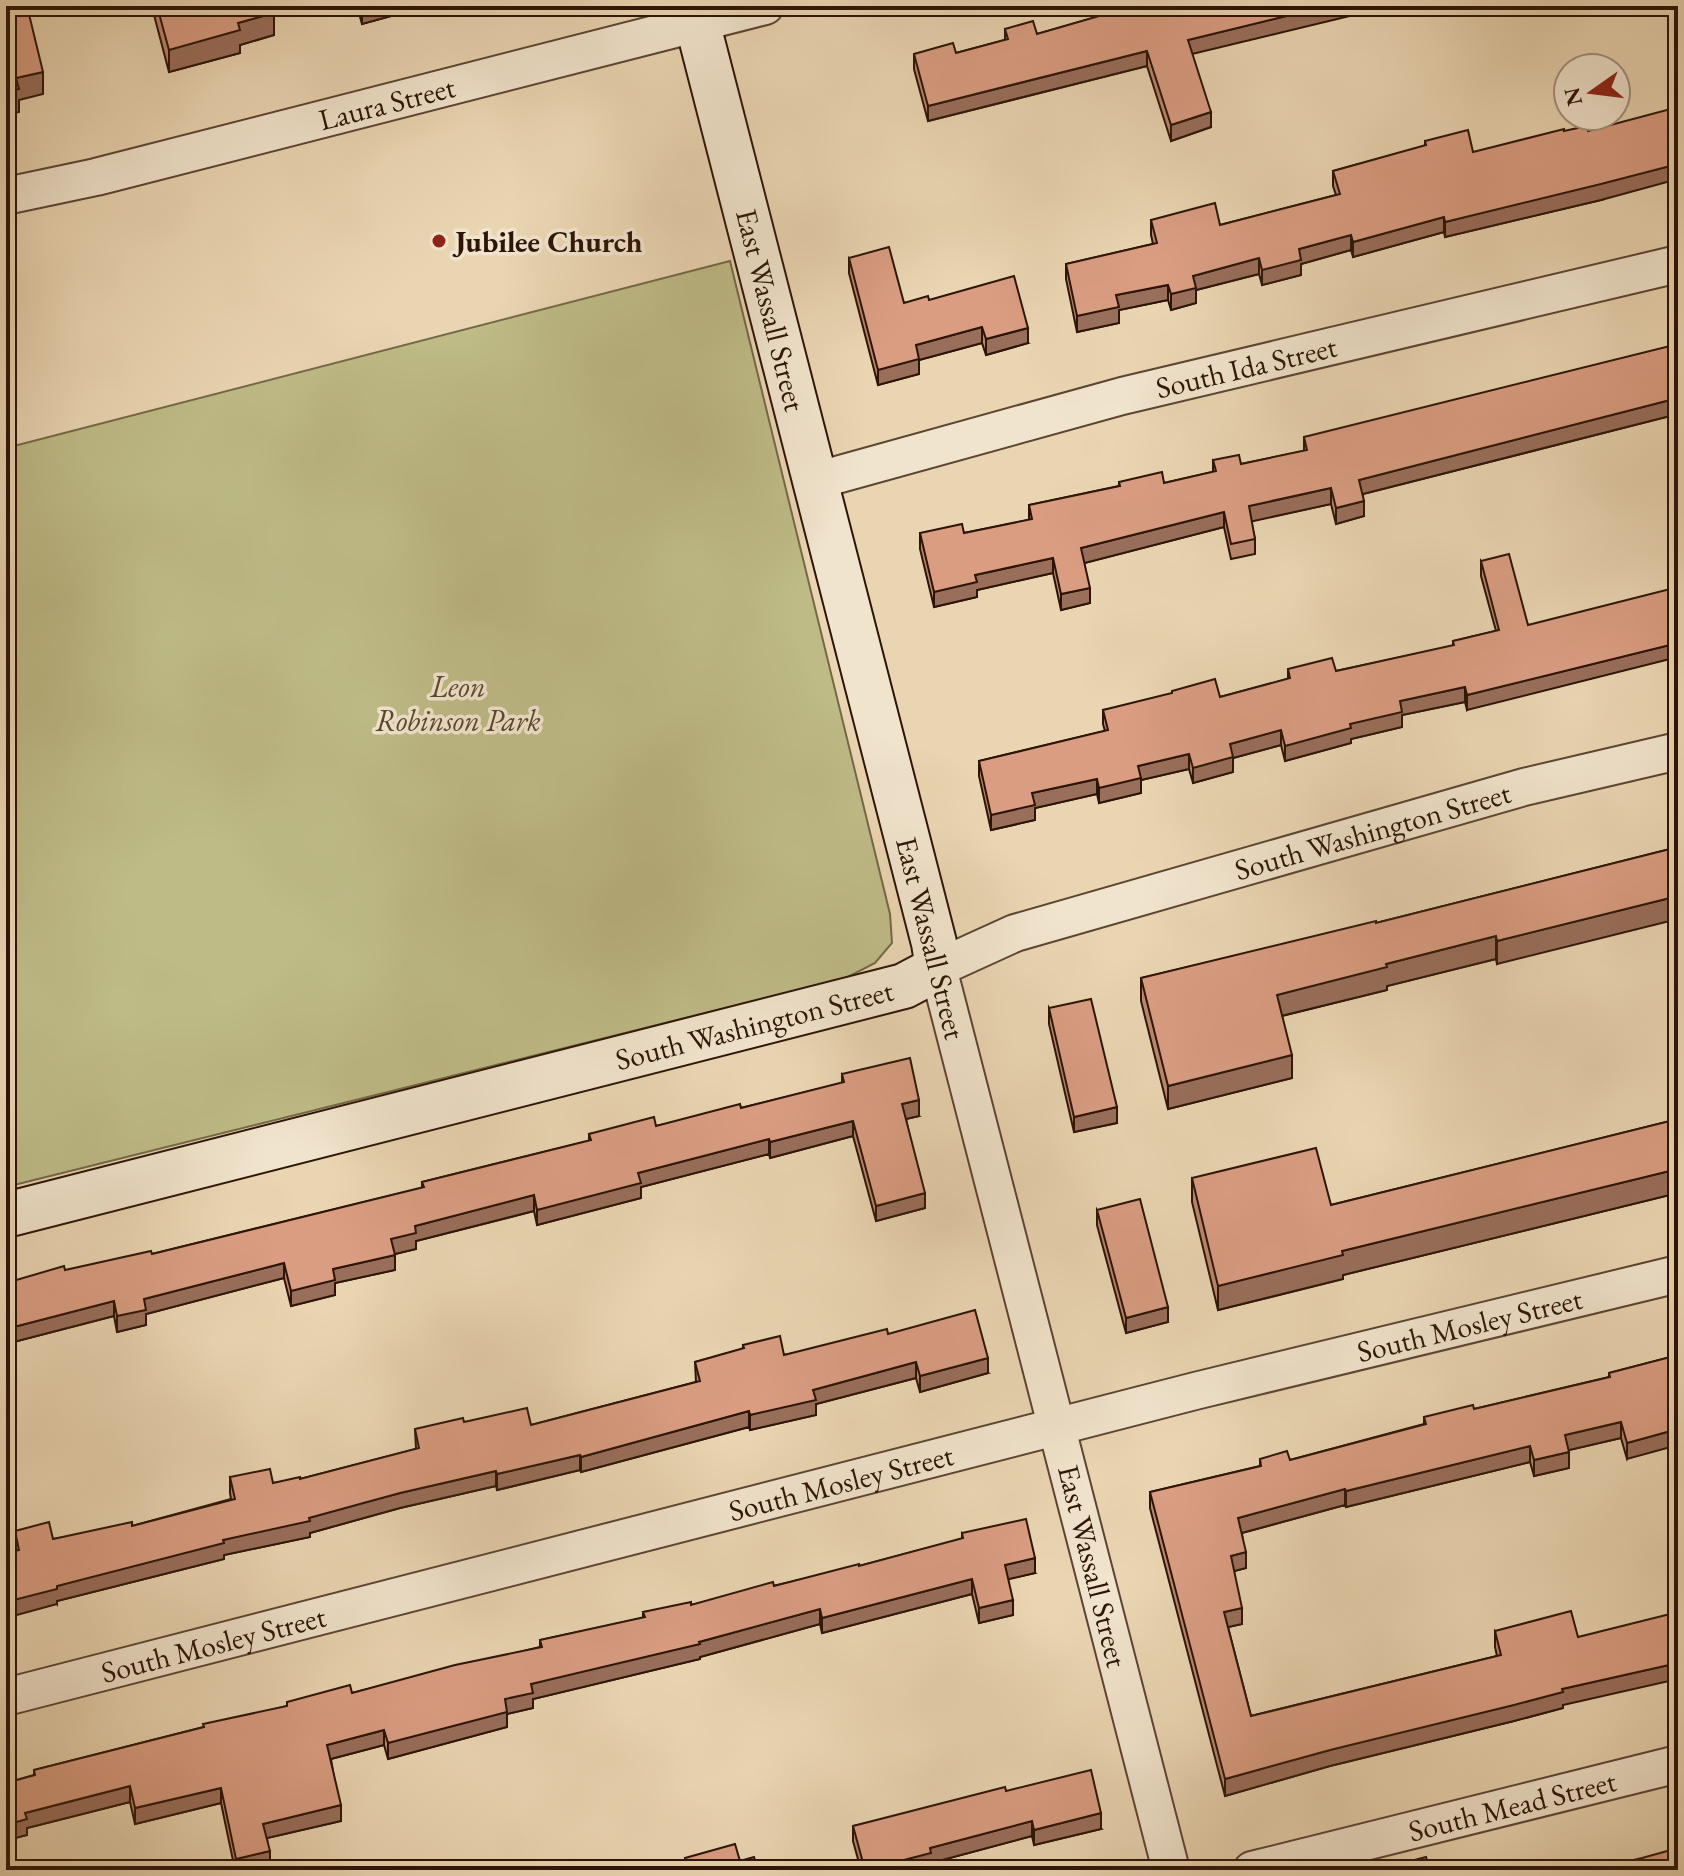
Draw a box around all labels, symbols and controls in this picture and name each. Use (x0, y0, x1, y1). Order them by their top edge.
north arrow (1552, 52, 1632, 132)
street label: Laura Street (314, 66, 460, 139)
text: N (1557, 84, 1589, 109)
street label: East Wassall Street (727, 205, 815, 416)
place label: Jubilee Church (452, 222, 643, 261)
marker: Jubilee Church (430, 232, 448, 250)
street label: South Ida Street (1152, 326, 1341, 407)
park label: Leon Robinson Park (375, 667, 541, 740)
street label: South Washington Street (1230, 772, 1516, 889)
street label: East Wassall Street (887, 833, 975, 1044)
street label: South Washington Street (611, 970, 898, 1078)
street label: South Mosley Street (1353, 1278, 1586, 1371)
street label: South Mosley Street (724, 1434, 958, 1530)
street label: East Wassall Street (1049, 1461, 1137, 1672)
street label: South Mosley Street (97, 1596, 330, 1691)
street label: South Mead Street (1404, 1761, 1621, 1850)

